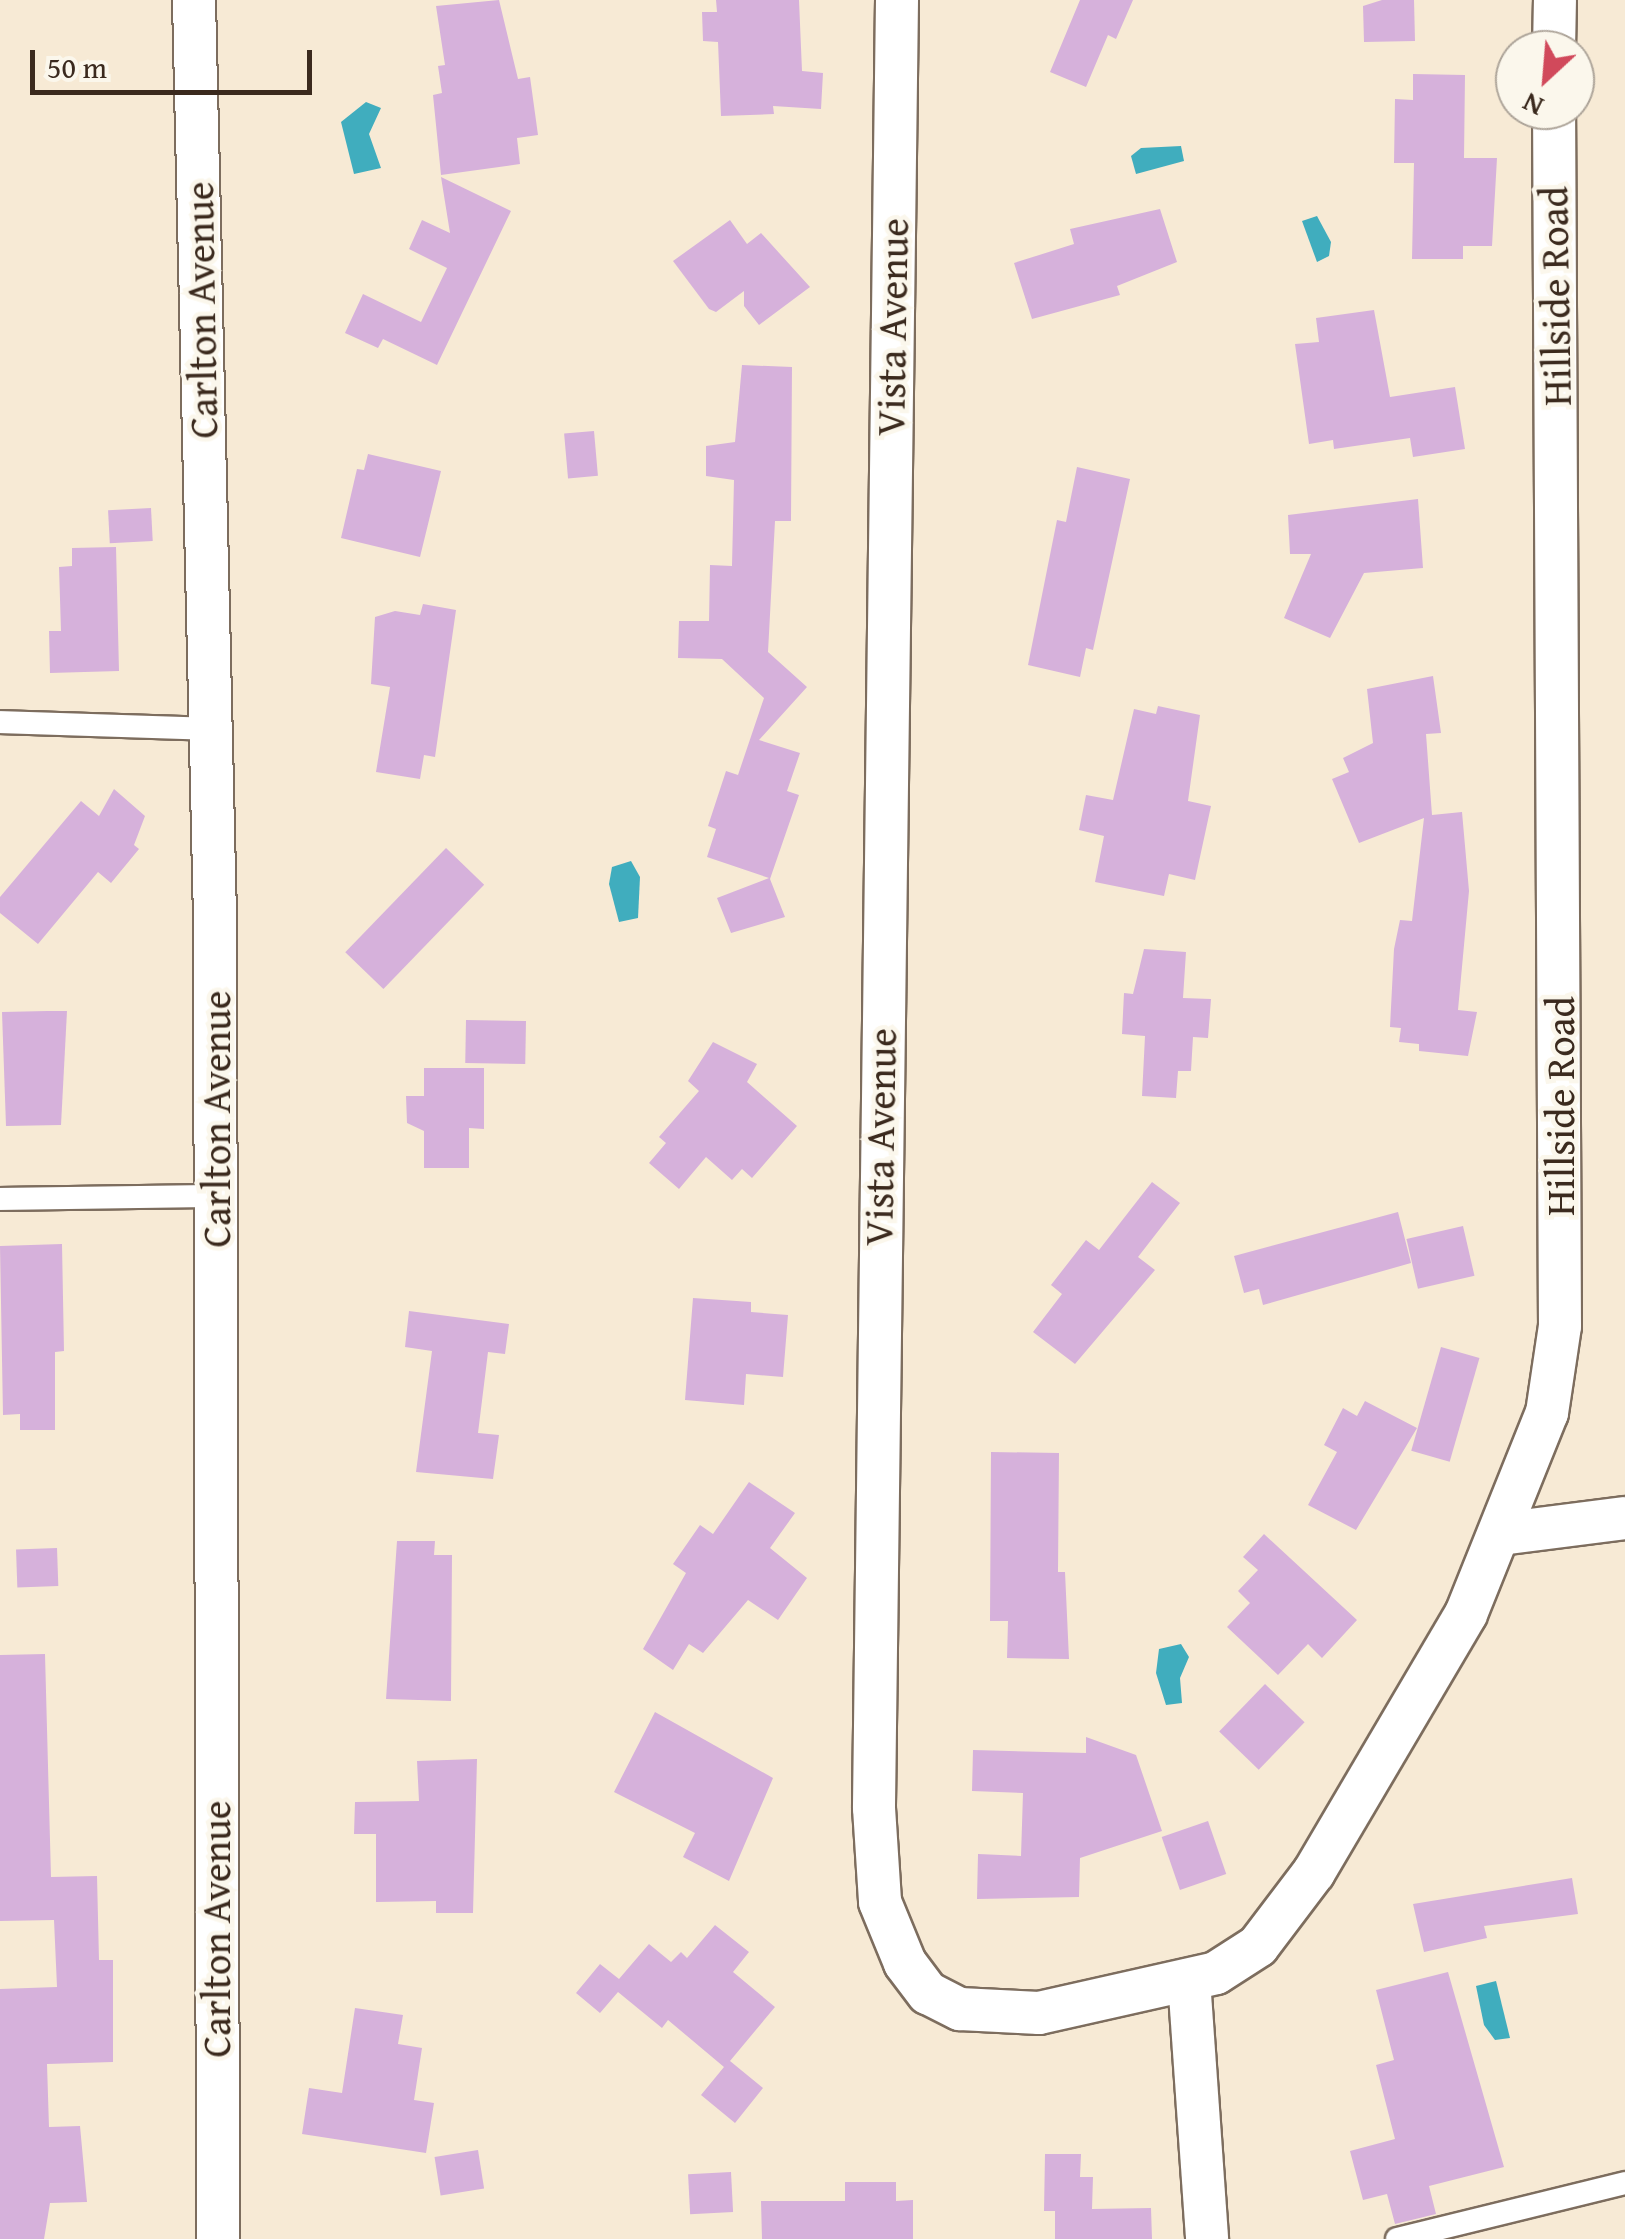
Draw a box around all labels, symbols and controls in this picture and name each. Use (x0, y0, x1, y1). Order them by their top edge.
scale bar (35, 30, 318, 92)
north arrow (1495, 30, 1595, 130)
text: 50 m (47, 45, 107, 89)
text: N (1515, 83, 1550, 128)
street label: Carlton Avenue (175, 181, 227, 439)
street label: Hillside Road (1529, 186, 1581, 406)
street label: Vista Avenue (866, 218, 918, 436)
street label: Carlton Avenue (192, 990, 240, 1248)
street label: Hillside Road (1536, 996, 1584, 1216)
street label: Vista Avenue (854, 1028, 906, 1246)
street label: Carlton Avenue (192, 1800, 240, 2058)

